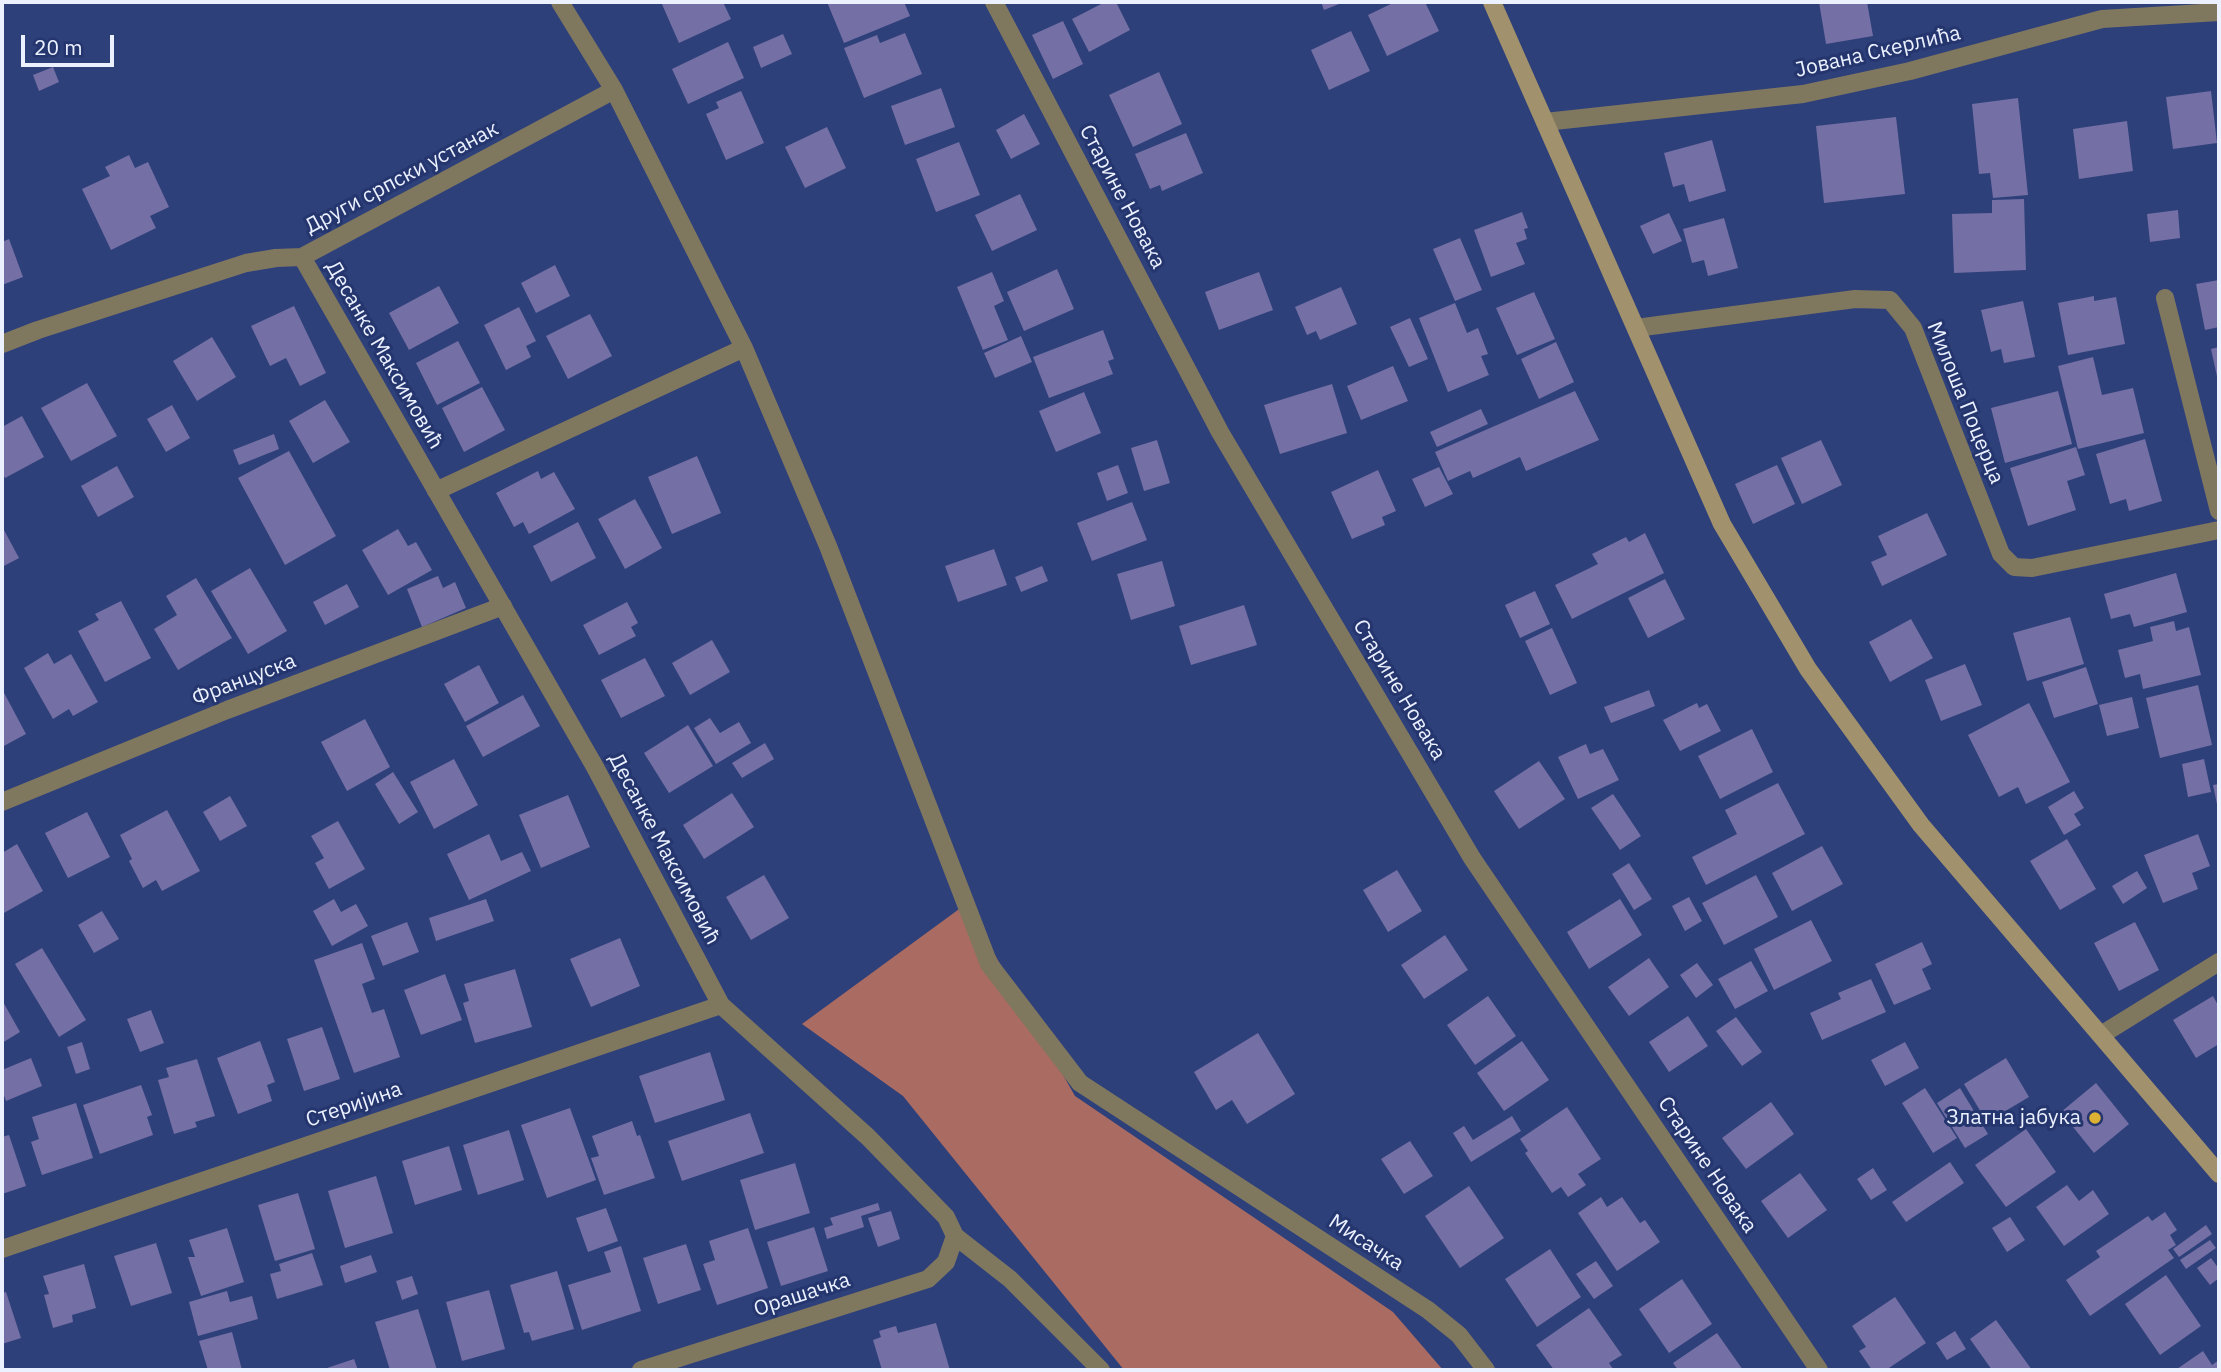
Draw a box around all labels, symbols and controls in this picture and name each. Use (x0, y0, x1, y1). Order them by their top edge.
scale bar (24, 21, 117, 65)
street label: Јована Скерлића (1793, 21, 1963, 83)
text: 20 m (34, 33, 83, 61)
street label: Други српски устанак (301, 116, 503, 240)
street label: Старине Новака (1073, 121, 1171, 273)
street label: Десанке Максимовић (320, 256, 448, 454)
street label: Милоша Поцерца (1921, 318, 2009, 488)
street label: Старине Новака (1347, 615, 1451, 765)
street label: Француска (188, 649, 300, 711)
street label: Десанке Максимовић (603, 749, 725, 949)
street label: Стеријина (303, 1077, 405, 1133)
street label: Старине Новака (1652, 1092, 1762, 1238)
place label: Златна јабука (1946, 1105, 2081, 1131)
marker: Златна јабука (2087, 1110, 2103, 1126)
street label: Мисачка (1324, 1209, 1408, 1277)
street label: Орашачка (751, 1268, 853, 1322)

